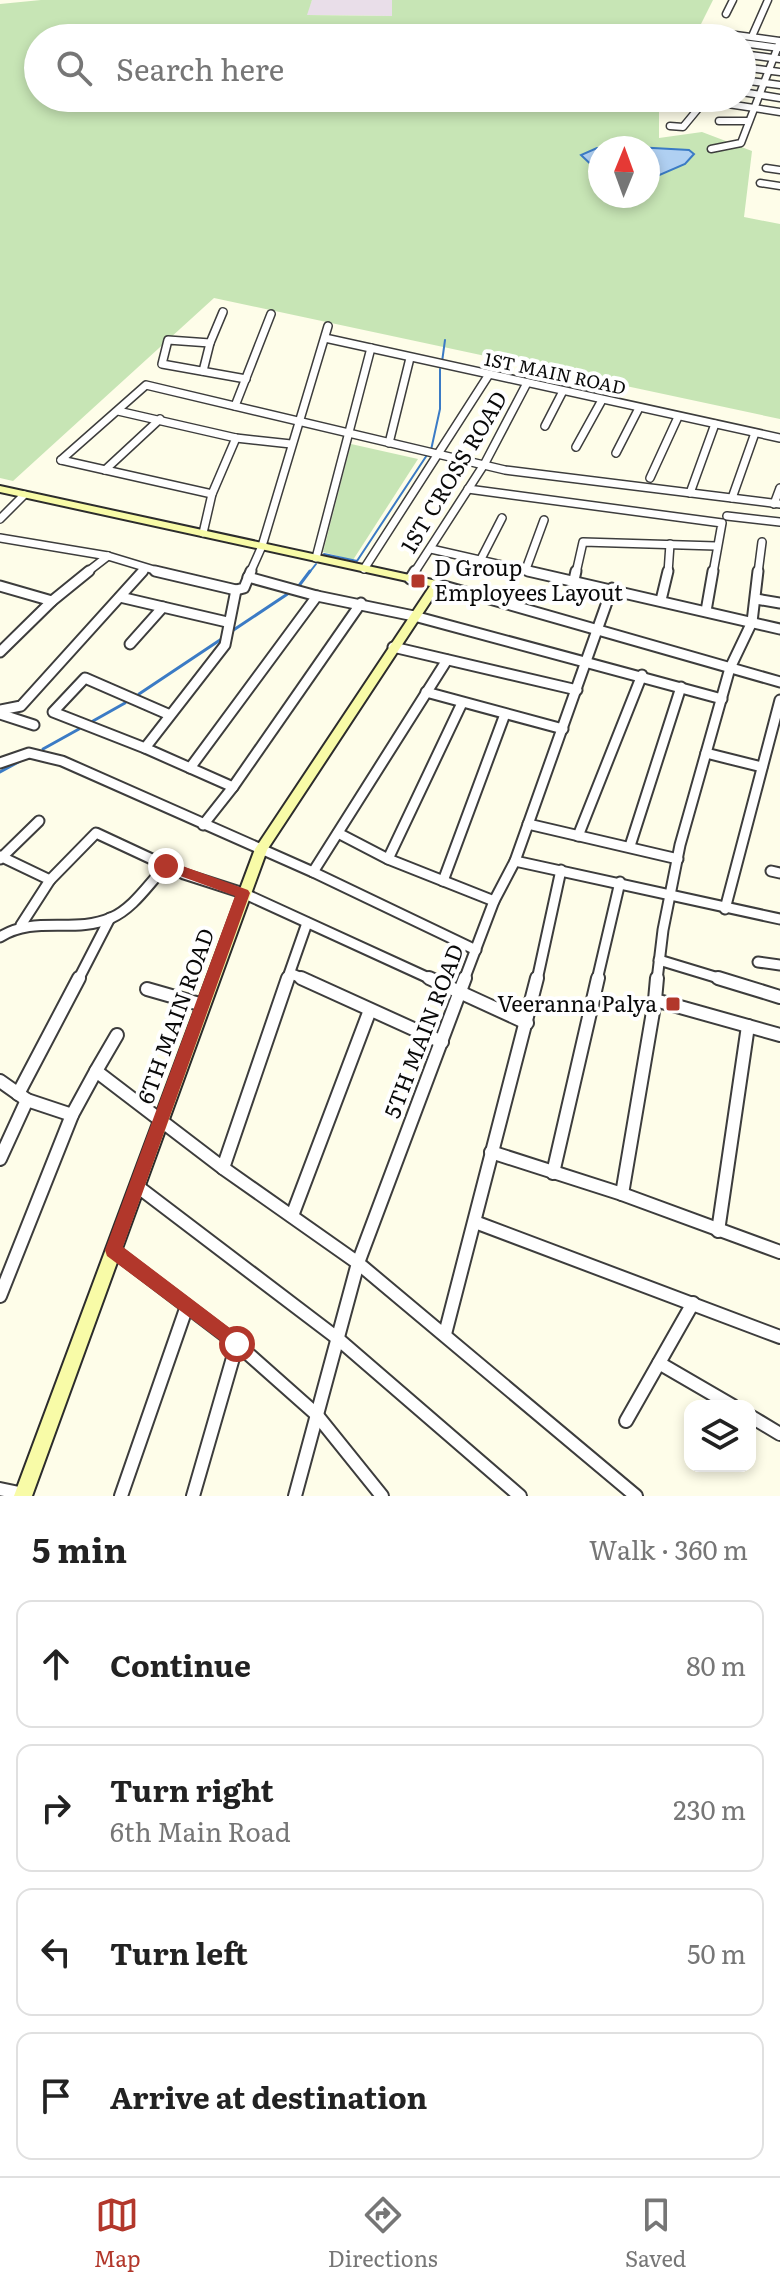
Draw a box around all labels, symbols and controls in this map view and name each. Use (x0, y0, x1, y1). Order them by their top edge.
search box (24, 24, 756, 112)
icon: search (52, 46, 96, 90)
text: Search here (116, 46, 284, 90)
north arrow (588, 136, 660, 208)
street label: 1ST MAIN ROAD (482, 344, 629, 401)
street label: 1ST CROSS ROAD (391, 384, 514, 559)
place label: D Group Employees Layout (434, 550, 623, 608)
marker: D Group Employees Layout (409, 572, 427, 590)
route end (148, 848, 184, 884)
street label: 6TH MAIN ROAD (127, 923, 222, 1108)
street label: 5TH MAIN ROAD (374, 939, 471, 1122)
place label: Veeranna Palya (497, 986, 657, 1019)
marker: Veeranna Palya (664, 995, 682, 1013)
route start (219, 1326, 255, 1362)
map controls (684, 1400, 756, 1472)
button: layers (684, 1400, 756, 1472)
text: 5 min (32, 1523, 127, 1573)
text: Walk · 360 m (589, 1529, 748, 1568)
icon: ahead (34, 1642, 78, 1686)
text: Continue (110, 1642, 251, 1686)
text: 80 m (686, 1645, 746, 1684)
text: Turn right (110, 1767, 274, 1811)
icon: right (34, 1786, 78, 1830)
text: 230 m (673, 1789, 746, 1828)
text: 6th Main Road (110, 1811, 291, 1850)
icon: left (34, 1930, 78, 1974)
text: Turn left (110, 1930, 248, 1974)
text: 50 m (687, 1933, 746, 1972)
icon: arrive (34, 2074, 78, 2118)
text: Arrive at destination (110, 2074, 427, 2118)
tab: Map (94, 2193, 141, 2274)
tab: Directions (328, 2193, 438, 2274)
tab: Saved (625, 2193, 686, 2274)

